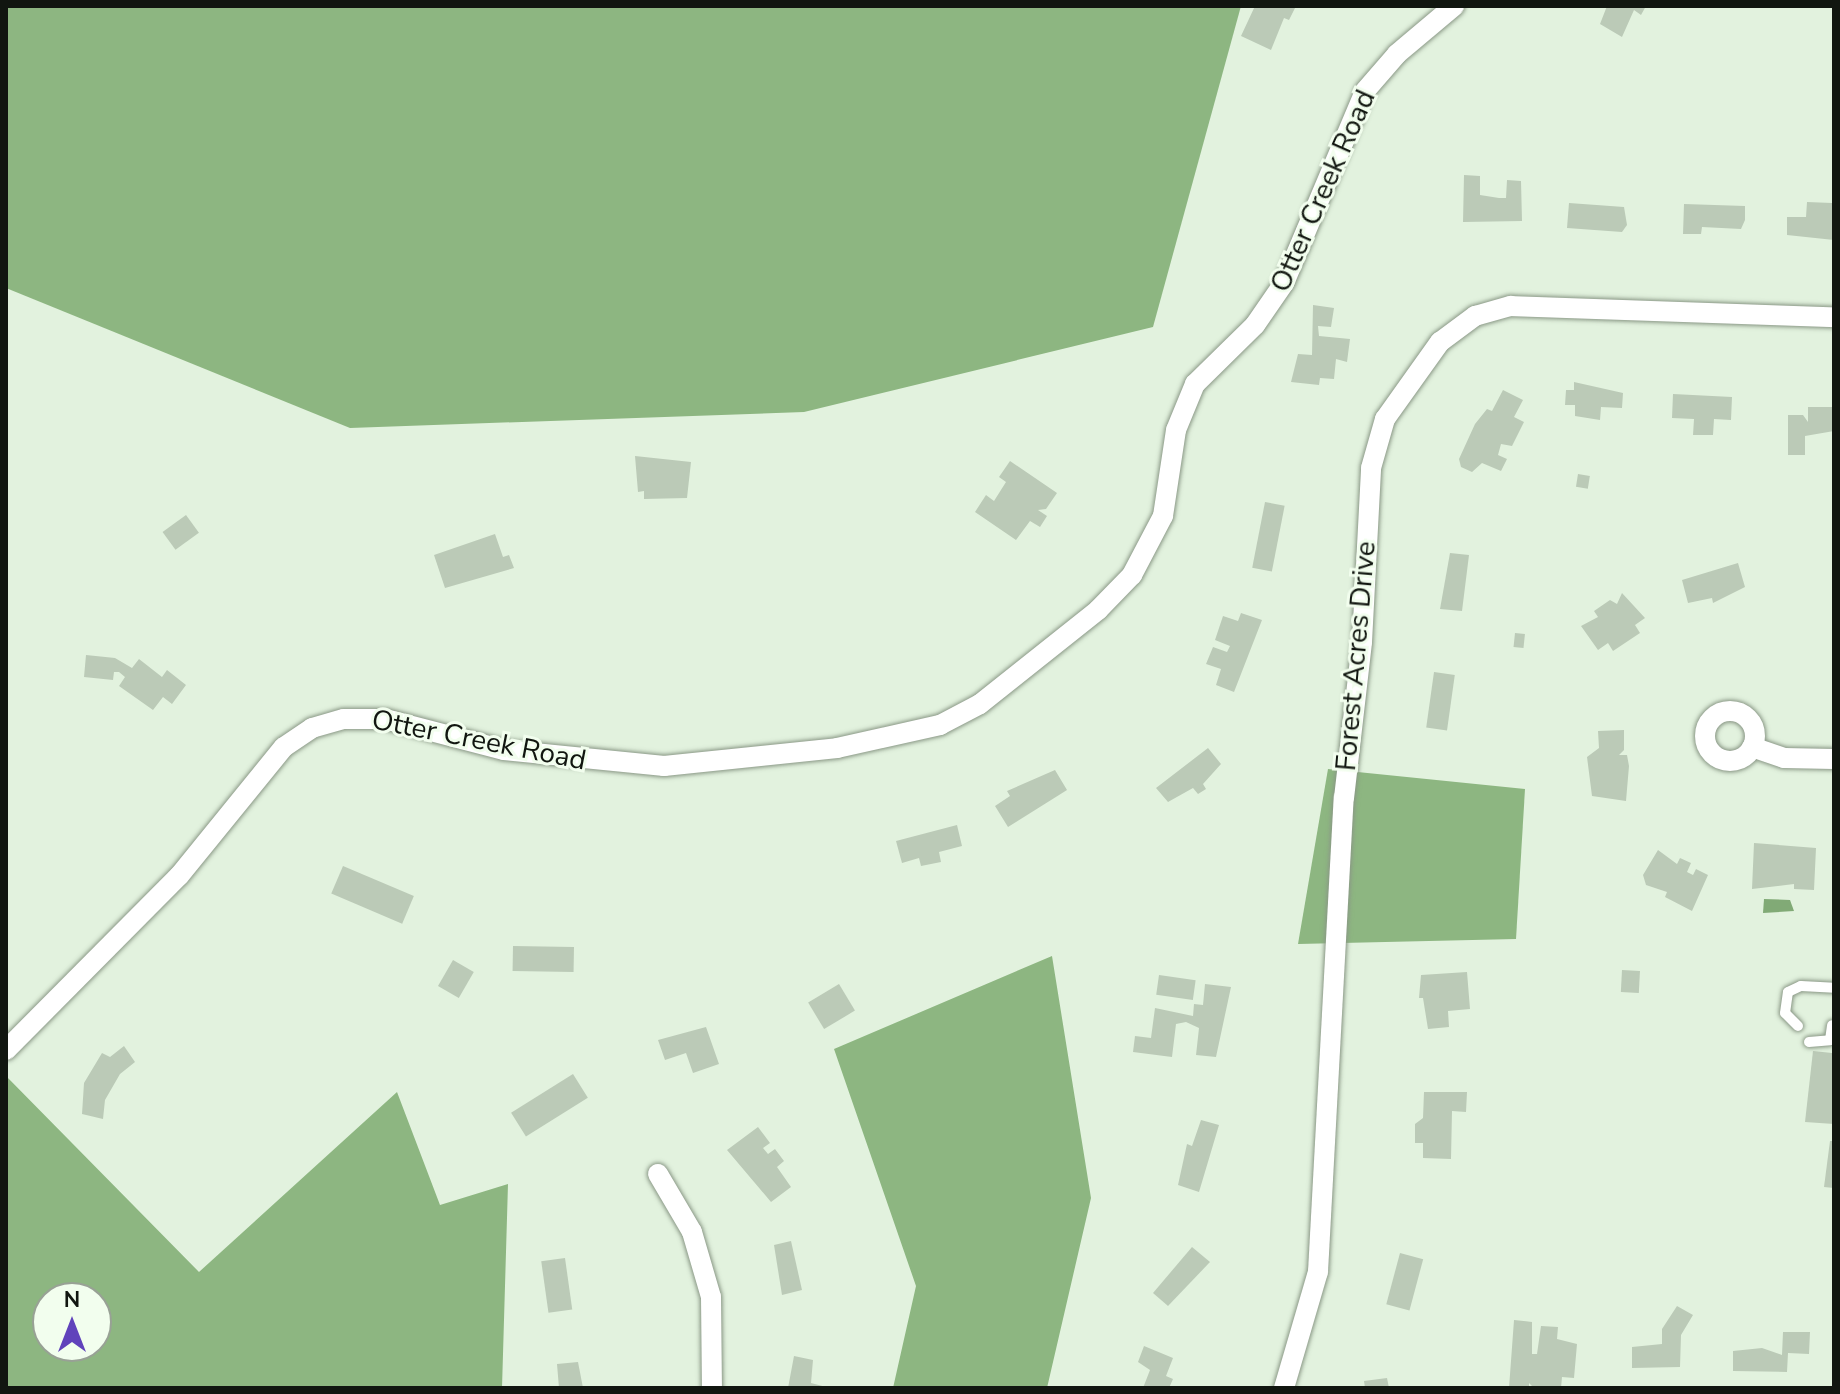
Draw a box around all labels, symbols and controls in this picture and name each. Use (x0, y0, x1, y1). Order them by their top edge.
street label: Otter Creek Road (1263, 85, 1383, 297)
street label: Forest Acres Drive (1329, 540, 1383, 772)
street label: Otter Creek Road (369, 703, 589, 777)
north arrow (32, 1282, 112, 1362)
text: N (64, 1285, 80, 1315)

